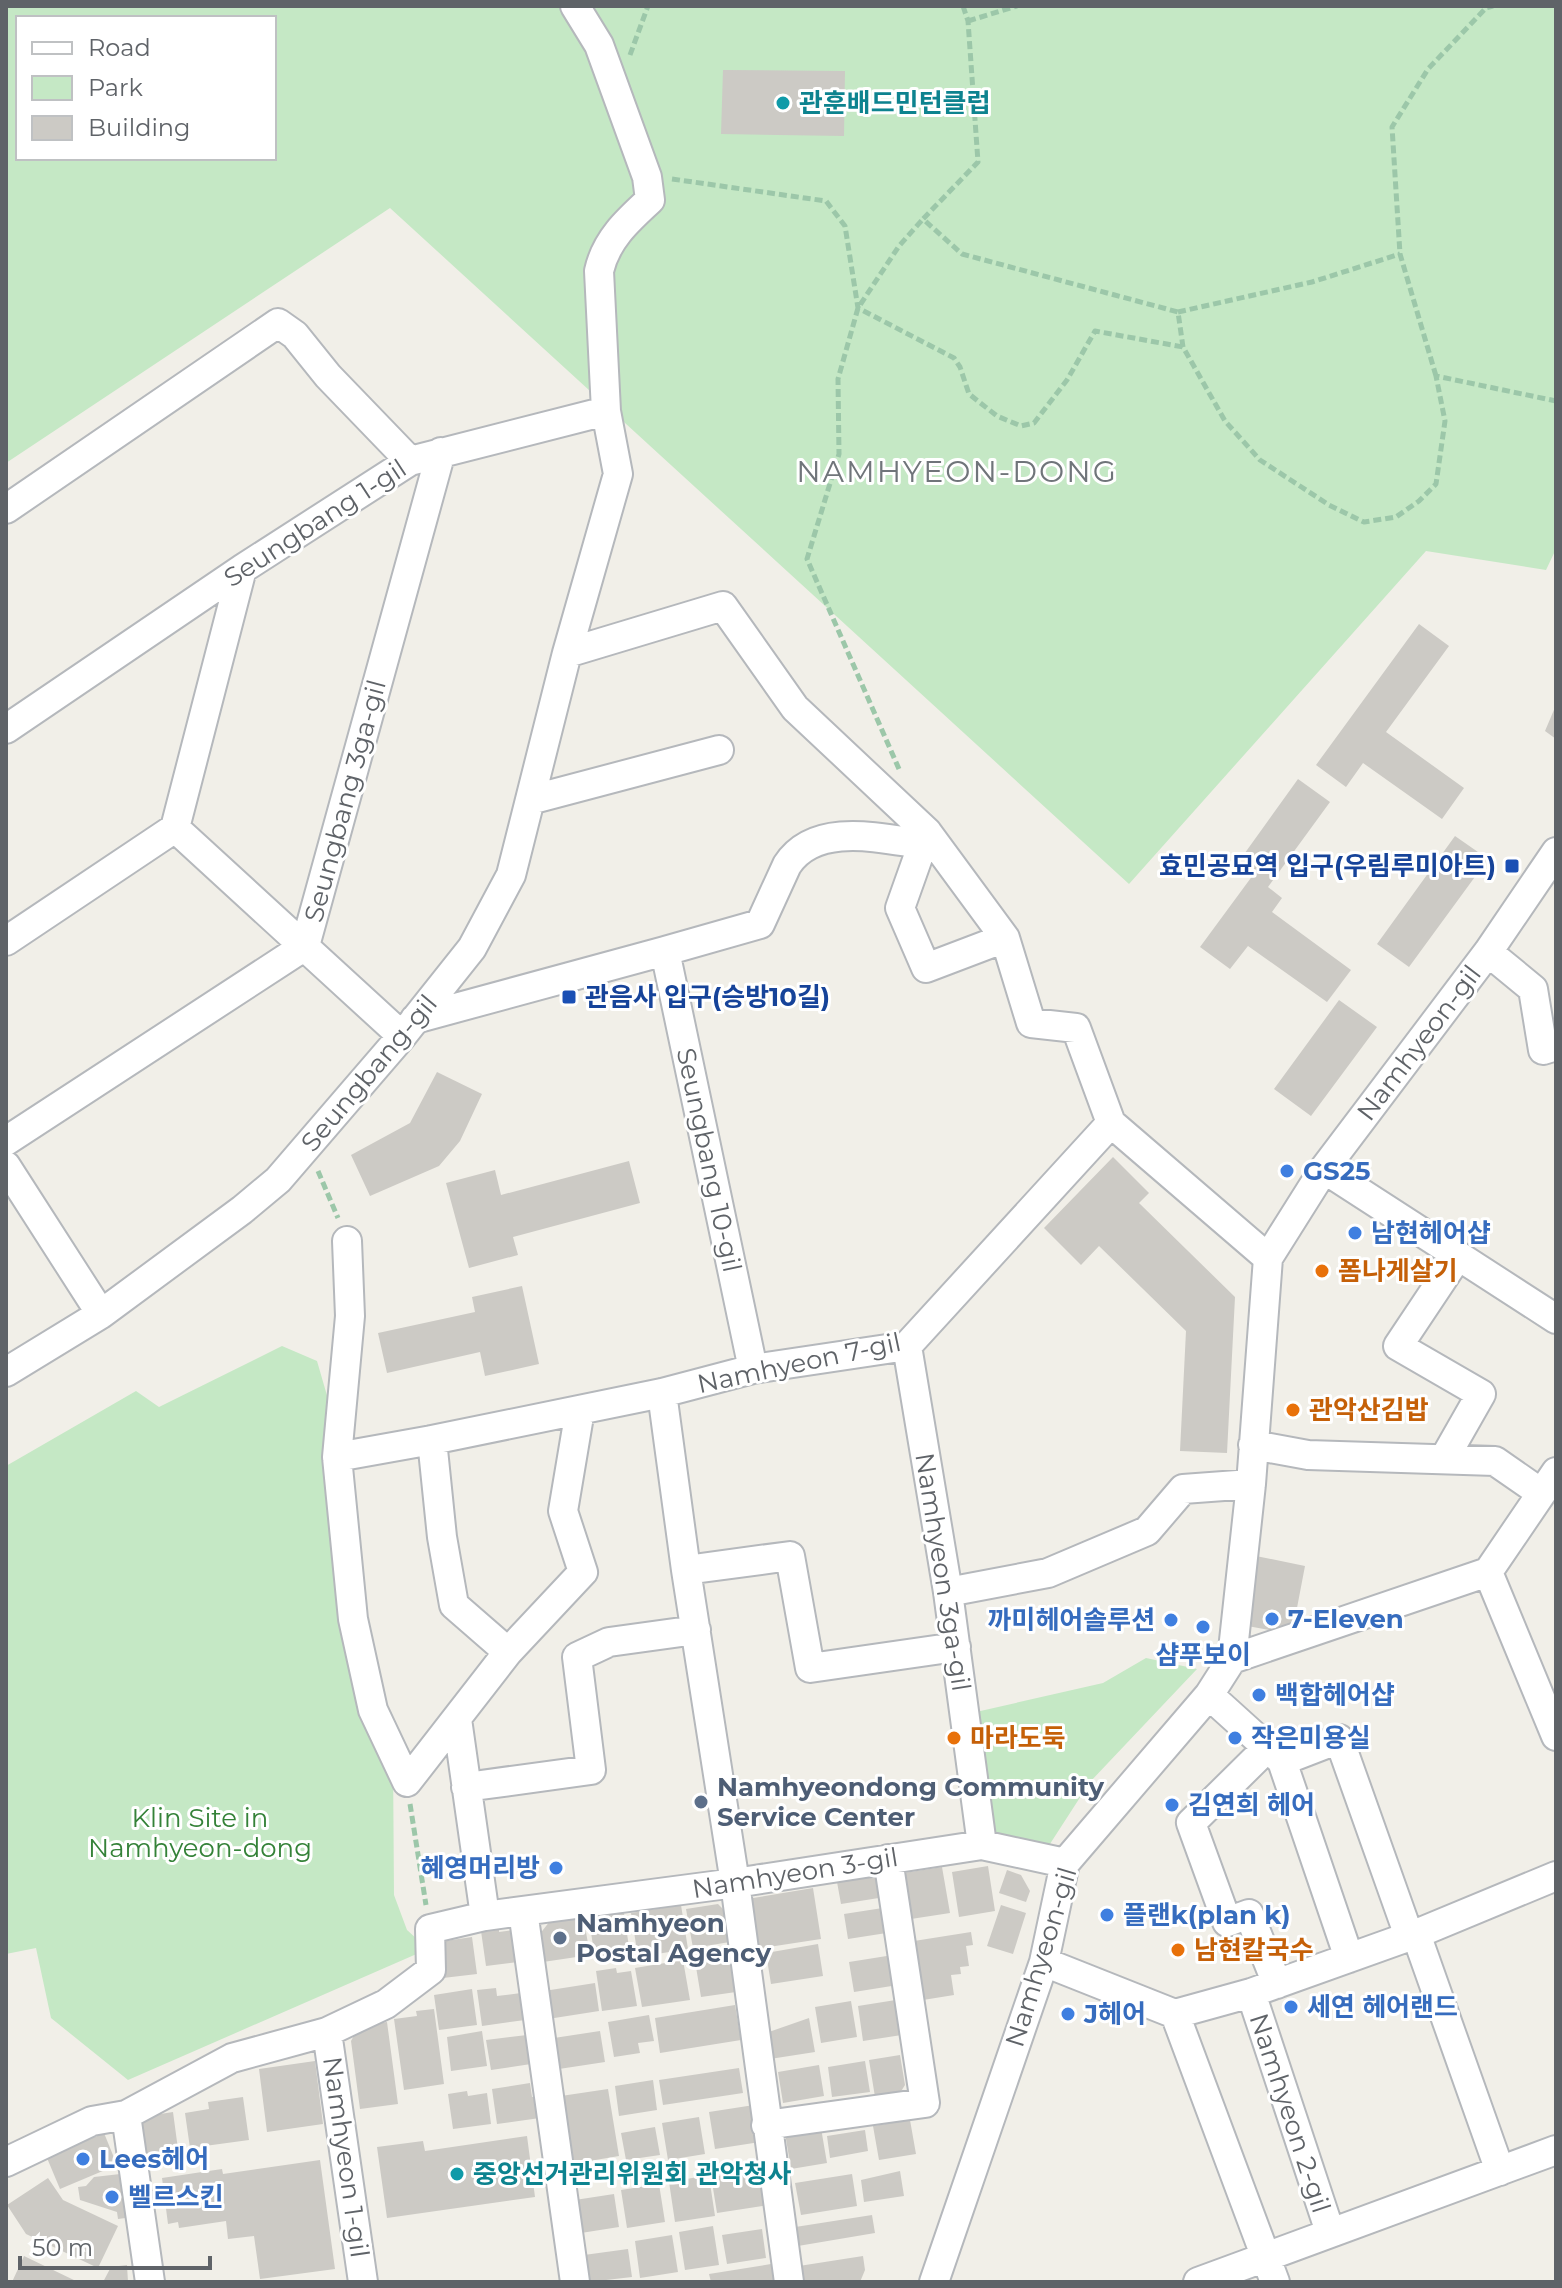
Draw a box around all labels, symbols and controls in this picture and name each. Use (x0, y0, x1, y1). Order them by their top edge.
legend (16, 16, 276, 160)
text: Road (88, 33, 151, 62)
text: Park (88, 73, 143, 102)
place label: 관훈배드민턴클럽 (799, 87, 990, 119)
marker: 관훈배드민턴클럽 (774, 94, 792, 112)
text: Building (88, 113, 191, 142)
street label: Seungbang 1-gil (218, 452, 412, 594)
district label: NAMHYEON-DONG (796, 453, 1118, 490)
street label: Seungbang 3ga-gil (297, 676, 393, 926)
place label: 효민공묘역 입구(우림루미아트) (1159, 850, 1496, 882)
marker: 효민공묘역 입구(우림루미아트) (1503, 857, 1521, 875)
street label: Namhyeon-gil (1350, 959, 1488, 1127)
place label: 관음사 입구(승방10길) (585, 981, 830, 1013)
street label: Seungbang-gil (294, 988, 444, 1158)
marker: 관음사 입구(승방10길) (560, 988, 578, 1006)
street label: Seungbang 10-gil (670, 1045, 748, 1275)
place label: GS25 (1303, 1155, 1370, 1187)
marker: GS25 (1278, 1162, 1296, 1180)
place label: 남현헤어샵 (1371, 1217, 1491, 1249)
marker: 남현헤어샵 (1346, 1224, 1364, 1242)
place label: 폼나게살기 (1338, 1255, 1458, 1287)
marker: 폼나게살기 (1313, 1262, 1331, 1280)
street label: Namhyeon 7-gil (694, 1326, 904, 1400)
place label: 관악산김밥 (1309, 1394, 1429, 1426)
marker: 관악산김밥 (1284, 1401, 1302, 1419)
street label: Namhyeon 3ga-gil (908, 1450, 978, 1694)
place label: 7-Eleven (1288, 1603, 1404, 1635)
place label: 까미헤어솔루션 (988, 1604, 1155, 1636)
marker: 7-Eleven (1263, 1610, 1281, 1628)
marker: 까미헤어솔루션 (1162, 1611, 1180, 1629)
marker: 샴푸보이 (1194, 1618, 1212, 1636)
place label: 샴푸보이 (1155, 1639, 1251, 1671)
place label: 백합헤어샵 (1275, 1679, 1395, 1711)
marker: 백합헤어샵 (1250, 1686, 1268, 1704)
place label: 마라도둑 (970, 1722, 1066, 1754)
place label: 작은미용실 (1251, 1722, 1371, 1754)
marker: 마라도둑 (945, 1729, 963, 1747)
marker: 작은미용실 (1226, 1729, 1244, 1747)
place label: Namhyeondong Community Service Center (717, 1771, 1105, 1833)
place label: 김연희 헤어 (1188, 1789, 1315, 1821)
marker: Namhyeondong Community Service Center (692, 1793, 710, 1811)
marker: 김연희 헤어 (1163, 1796, 1181, 1814)
park label: Klin Site in Namhyeon-dong (88, 1802, 312, 1864)
street label: Namhyeon 3-gil (690, 1841, 900, 1905)
place label: 혜영머리방 (420, 1852, 540, 1884)
marker: 혜영머리방 (547, 1859, 565, 1877)
street label: Namhyeon-gil (998, 1863, 1084, 2051)
place label: 플랜k(plan k) (1123, 1899, 1291, 1931)
marker: 플랜k(plan k) (1098, 1906, 1116, 1924)
place label: Namhyeon Postal Agency (576, 1907, 771, 1969)
marker: Namhyeon Postal Agency (551, 1929, 569, 1947)
place label: 남현칼국수 (1194, 1934, 1314, 1966)
marker: 남현칼국수 (1169, 1941, 1187, 1959)
place label: 세연 헤어랜드 (1307, 1991, 1458, 2023)
place label: J헤어 (1083, 1998, 1146, 2030)
marker: 세연 헤어랜드 (1282, 1998, 1300, 2016)
marker: J헤어 (1059, 2005, 1077, 2023)
street label: Namhyeon 2-gil (1243, 2009, 1337, 2217)
street label: Namhyeon 1-gil (316, 2054, 376, 2260)
place label: Lees헤어 (99, 2143, 209, 2175)
marker: Lees헤어 (74, 2150, 92, 2168)
place label: 중앙선거관리위원회 관악청사 (473, 2158, 791, 2190)
marker: 중앙선거관리위원회 관악청사 (448, 2165, 466, 2183)
place label: 벨르스킨 (128, 2181, 224, 2213)
marker: 벨르스킨 (103, 2188, 121, 2206)
scale bar (20, 2220, 210, 2270)
text: 50 m (32, 2233, 93, 2262)

